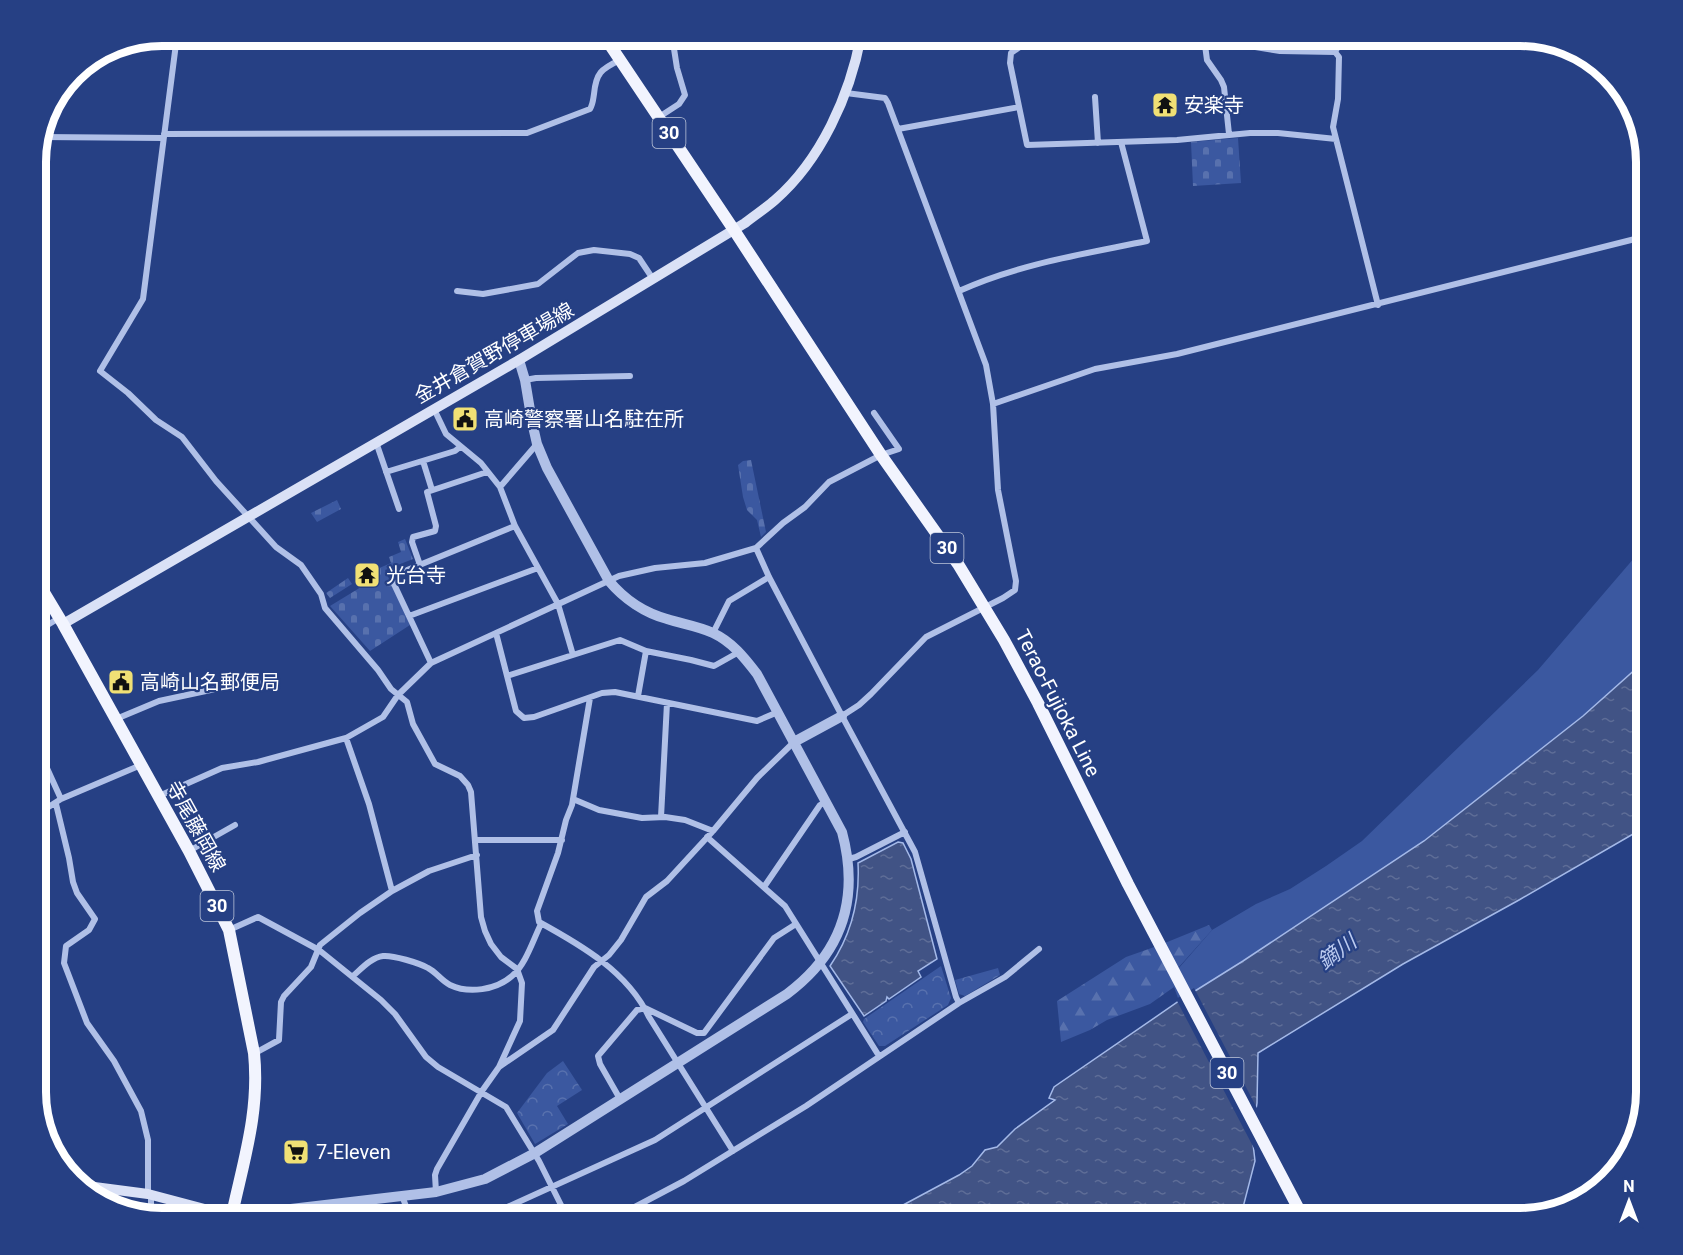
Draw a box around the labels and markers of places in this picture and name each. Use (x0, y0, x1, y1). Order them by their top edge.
temple icon: 安楽寺 (1150, 90, 1180, 120)
place label: 安楽寺 (1184, 93, 1244, 117)
public building icon: 高崎警察署山名駐在所 (450, 404, 480, 434)
place label: 高崎警察署山名駐在所 (484, 407, 684, 431)
temple icon: 光台寺 (352, 560, 382, 590)
place label: 光台寺 (386, 563, 446, 587)
public building icon: 高崎山名郵便局 (106, 667, 136, 697)
place label: 高崎山名郵便局 (140, 670, 280, 694)
supermarket icon: 7-Eleven (281, 1137, 311, 1167)
place label: 7-Eleven (316, 1140, 391, 1164)

